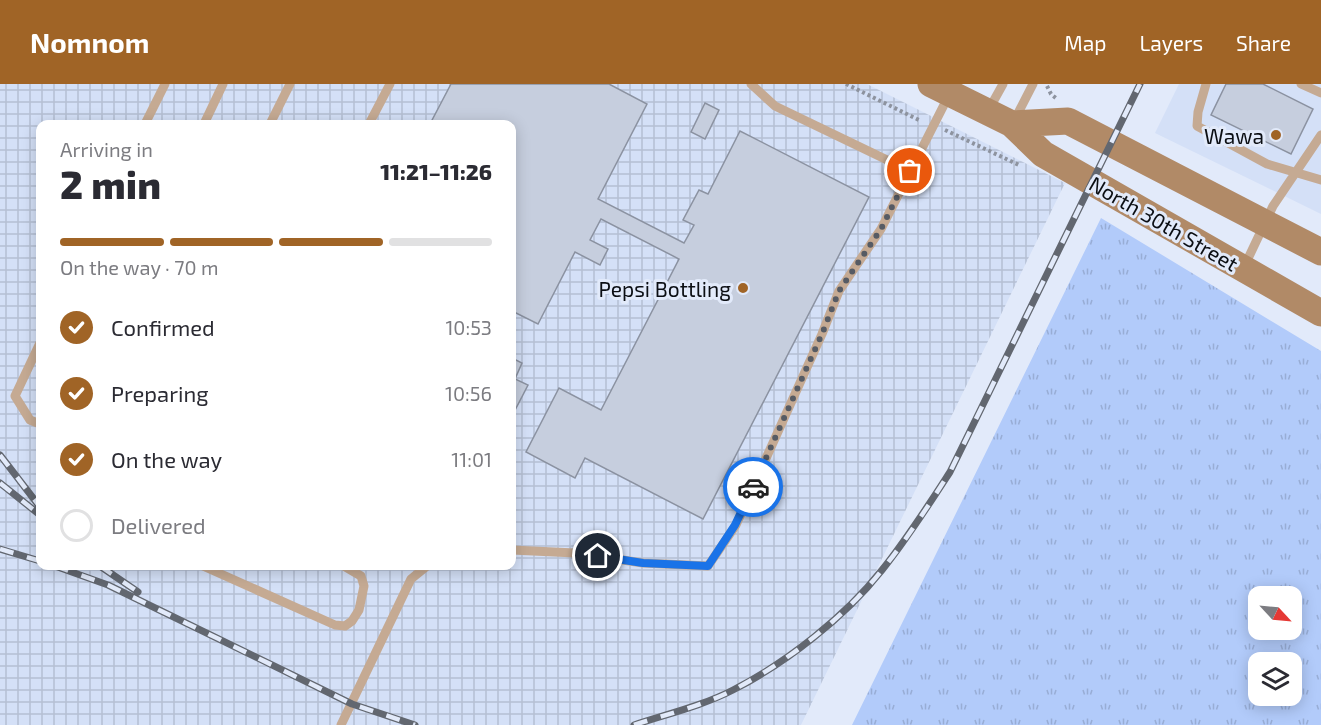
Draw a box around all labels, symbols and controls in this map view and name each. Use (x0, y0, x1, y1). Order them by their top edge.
text: Nomnom (30, 25, 149, 59)
text: Map (1064, 30, 1106, 55)
text: Layers (1139, 30, 1203, 55)
text: Share (1236, 30, 1291, 55)
place label: Wawa (1204, 123, 1264, 148)
marker: Wawa (1269, 128, 1283, 142)
text: Arriving in (60, 137, 153, 161)
pin (884, 145, 935, 196)
icon: bag (893, 154, 926, 187)
text: 11:21–11:26 (380, 158, 492, 184)
text: 2 min (60, 160, 161, 207)
street label: North 30th Street (1085, 170, 1243, 276)
text: On the way · 70 m (60, 255, 219, 279)
place label: Pepsi Bottling (598, 276, 731, 301)
marker: Pepsi Bottling (736, 281, 750, 295)
icon: check (60, 311, 93, 344)
text: Confirmed (111, 314, 215, 340)
text: 10:53 (445, 315, 492, 339)
icon: check (60, 377, 93, 410)
text: Preparing (111, 380, 209, 406)
text: 10:56 (445, 381, 492, 405)
icon: check (60, 443, 93, 476)
text: On the way (111, 446, 222, 472)
text: 11:01 (451, 447, 492, 471)
courier (723, 457, 783, 517)
icon: car (737, 471, 770, 504)
text: Delivered (111, 512, 206, 538)
pin (572, 530, 623, 581)
icon: home (581, 539, 614, 572)
north arrow (1248, 586, 1302, 640)
map controls (1248, 586, 1302, 706)
button: layers (1248, 652, 1302, 706)

